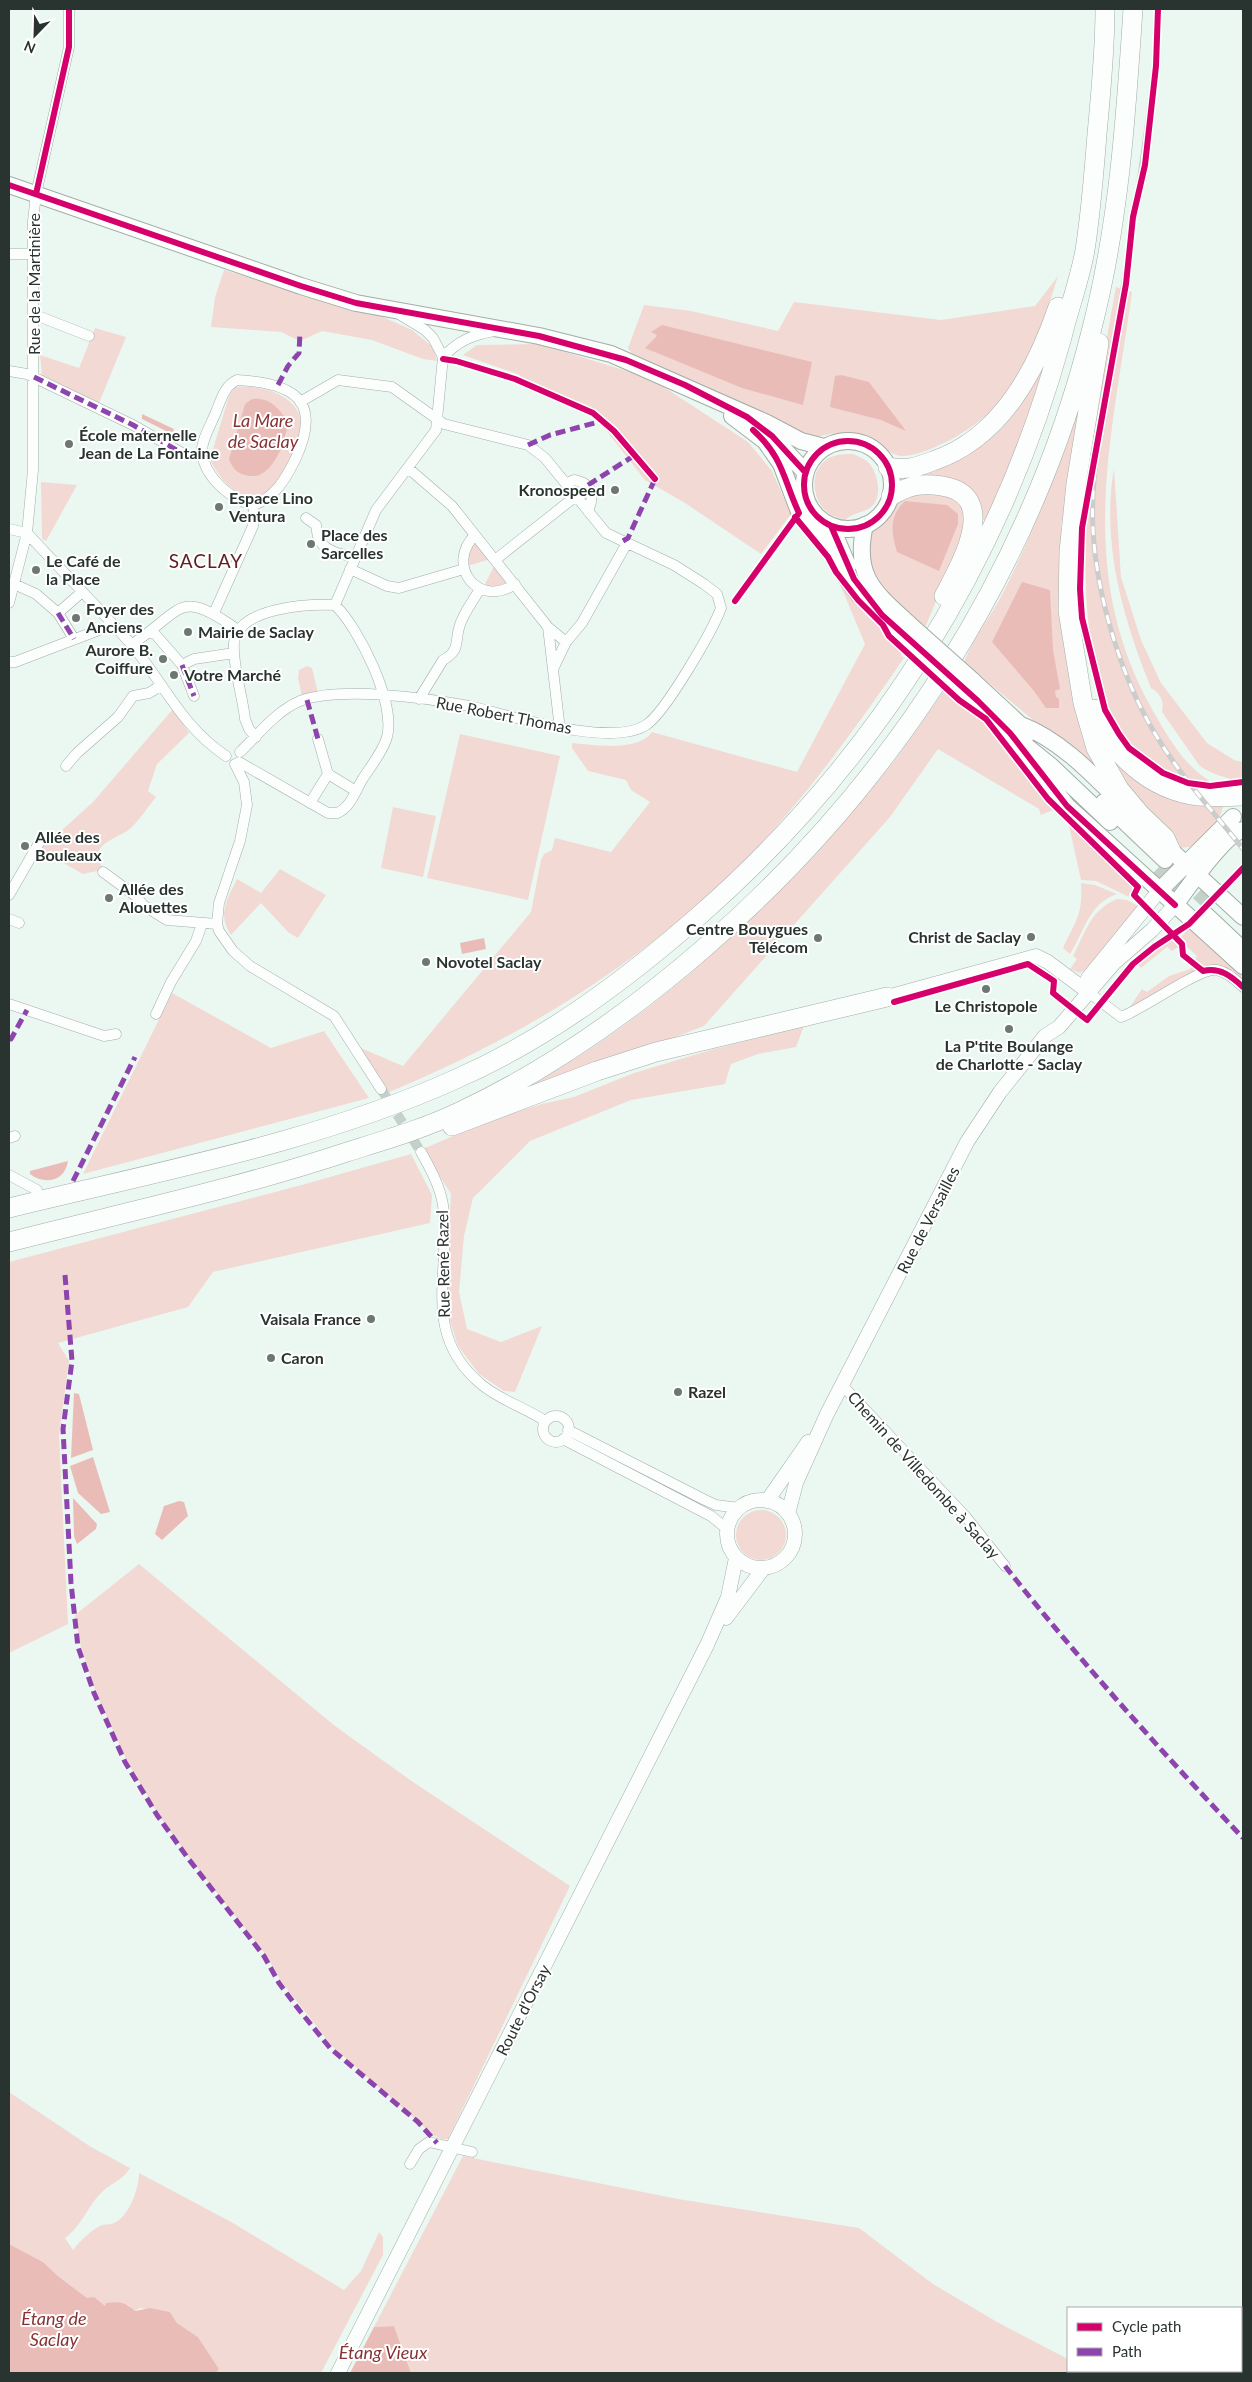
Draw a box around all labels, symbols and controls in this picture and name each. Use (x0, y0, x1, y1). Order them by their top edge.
north arrow (10, 10, 60, 60)
text: N (21, 37, 38, 57)
street label: Rue de la Martinière (24, 213, 43, 355)
water label: La Mare de Saclay (228, 409, 299, 452)
place label: École maternelle Jean de La Fontaine (79, 425, 220, 462)
marker: École maternelle Jean de La Fontaine (63, 438, 75, 450)
place label: Kronospeed (519, 480, 605, 499)
marker: Kronospeed (609, 484, 621, 496)
place label: Espace Lino Ventura (228, 488, 313, 525)
marker: Espace Lino Ventura (213, 501, 225, 513)
place label: Place des Sarcelles (321, 525, 388, 562)
marker: Place des Sarcelles (305, 538, 317, 550)
district label: SACLAY (169, 549, 243, 572)
place label: Le Café de la Place (46, 551, 121, 588)
marker: Le Café de la Place (30, 564, 42, 576)
place label: Foyer des Anciens (85, 599, 154, 636)
marker: Foyer des Anciens (70, 612, 82, 624)
place label: Mairie de Saclay (198, 622, 314, 641)
marker: Mairie de Saclay (182, 626, 194, 638)
place label: Aurore B. Coiffure (85, 640, 153, 677)
marker: Aurore B. Coiffure (157, 653, 169, 665)
place label: Votre Marché (183, 665, 281, 684)
marker: Votre Marché (168, 669, 180, 681)
street label: Rue Robert Thomas (435, 692, 574, 737)
place label: Allée des Bouleaux (34, 827, 102, 864)
marker: Allée des Bouleaux (19, 840, 31, 852)
place label: Allée des Alouettes (118, 879, 188, 916)
marker: Allée des Alouettes (103, 892, 115, 904)
place label: Centre Bouygues Télécom (686, 919, 808, 956)
place label: Christ de Saclay (908, 927, 1022, 946)
marker: Christ de Saclay (1025, 931, 1037, 943)
marker: Centre Bouygues Télécom (812, 932, 824, 944)
place label: Novotel Saclay (436, 952, 542, 971)
marker: Novotel Saclay (420, 956, 432, 968)
marker: Le Christopole (980, 983, 992, 995)
place label: Le Christopole (935, 996, 1038, 1015)
marker: La P'tite Boulange de Charlotte - Saclay (1003, 1023, 1015, 1035)
place label: La P'tite Boulange de Charlotte - Saclay (936, 1036, 1083, 1073)
street label: Rue de Versailles (892, 1163, 963, 1276)
street label: Rue René Razel (432, 1210, 453, 1318)
place label: Vaisala France (259, 1309, 361, 1328)
marker: Vaisala France (365, 1313, 377, 1325)
place label: Caron (281, 1348, 324, 1367)
marker: Caron (265, 1352, 277, 1364)
place label: Razel (688, 1382, 726, 1401)
marker: Razel (672, 1386, 684, 1398)
street label: Chemin de Villedombe à Saclay (844, 1387, 1005, 1563)
street label: Route d'Orsay (492, 1961, 554, 2058)
water label: Étang de Saclay (21, 2307, 87, 2350)
legend (1067, 2307, 1242, 2372)
text: Cycle path (1112, 2317, 1181, 2335)
water label: Étang Vieux (339, 2341, 428, 2363)
text: Path (1112, 2342, 1142, 2360)

